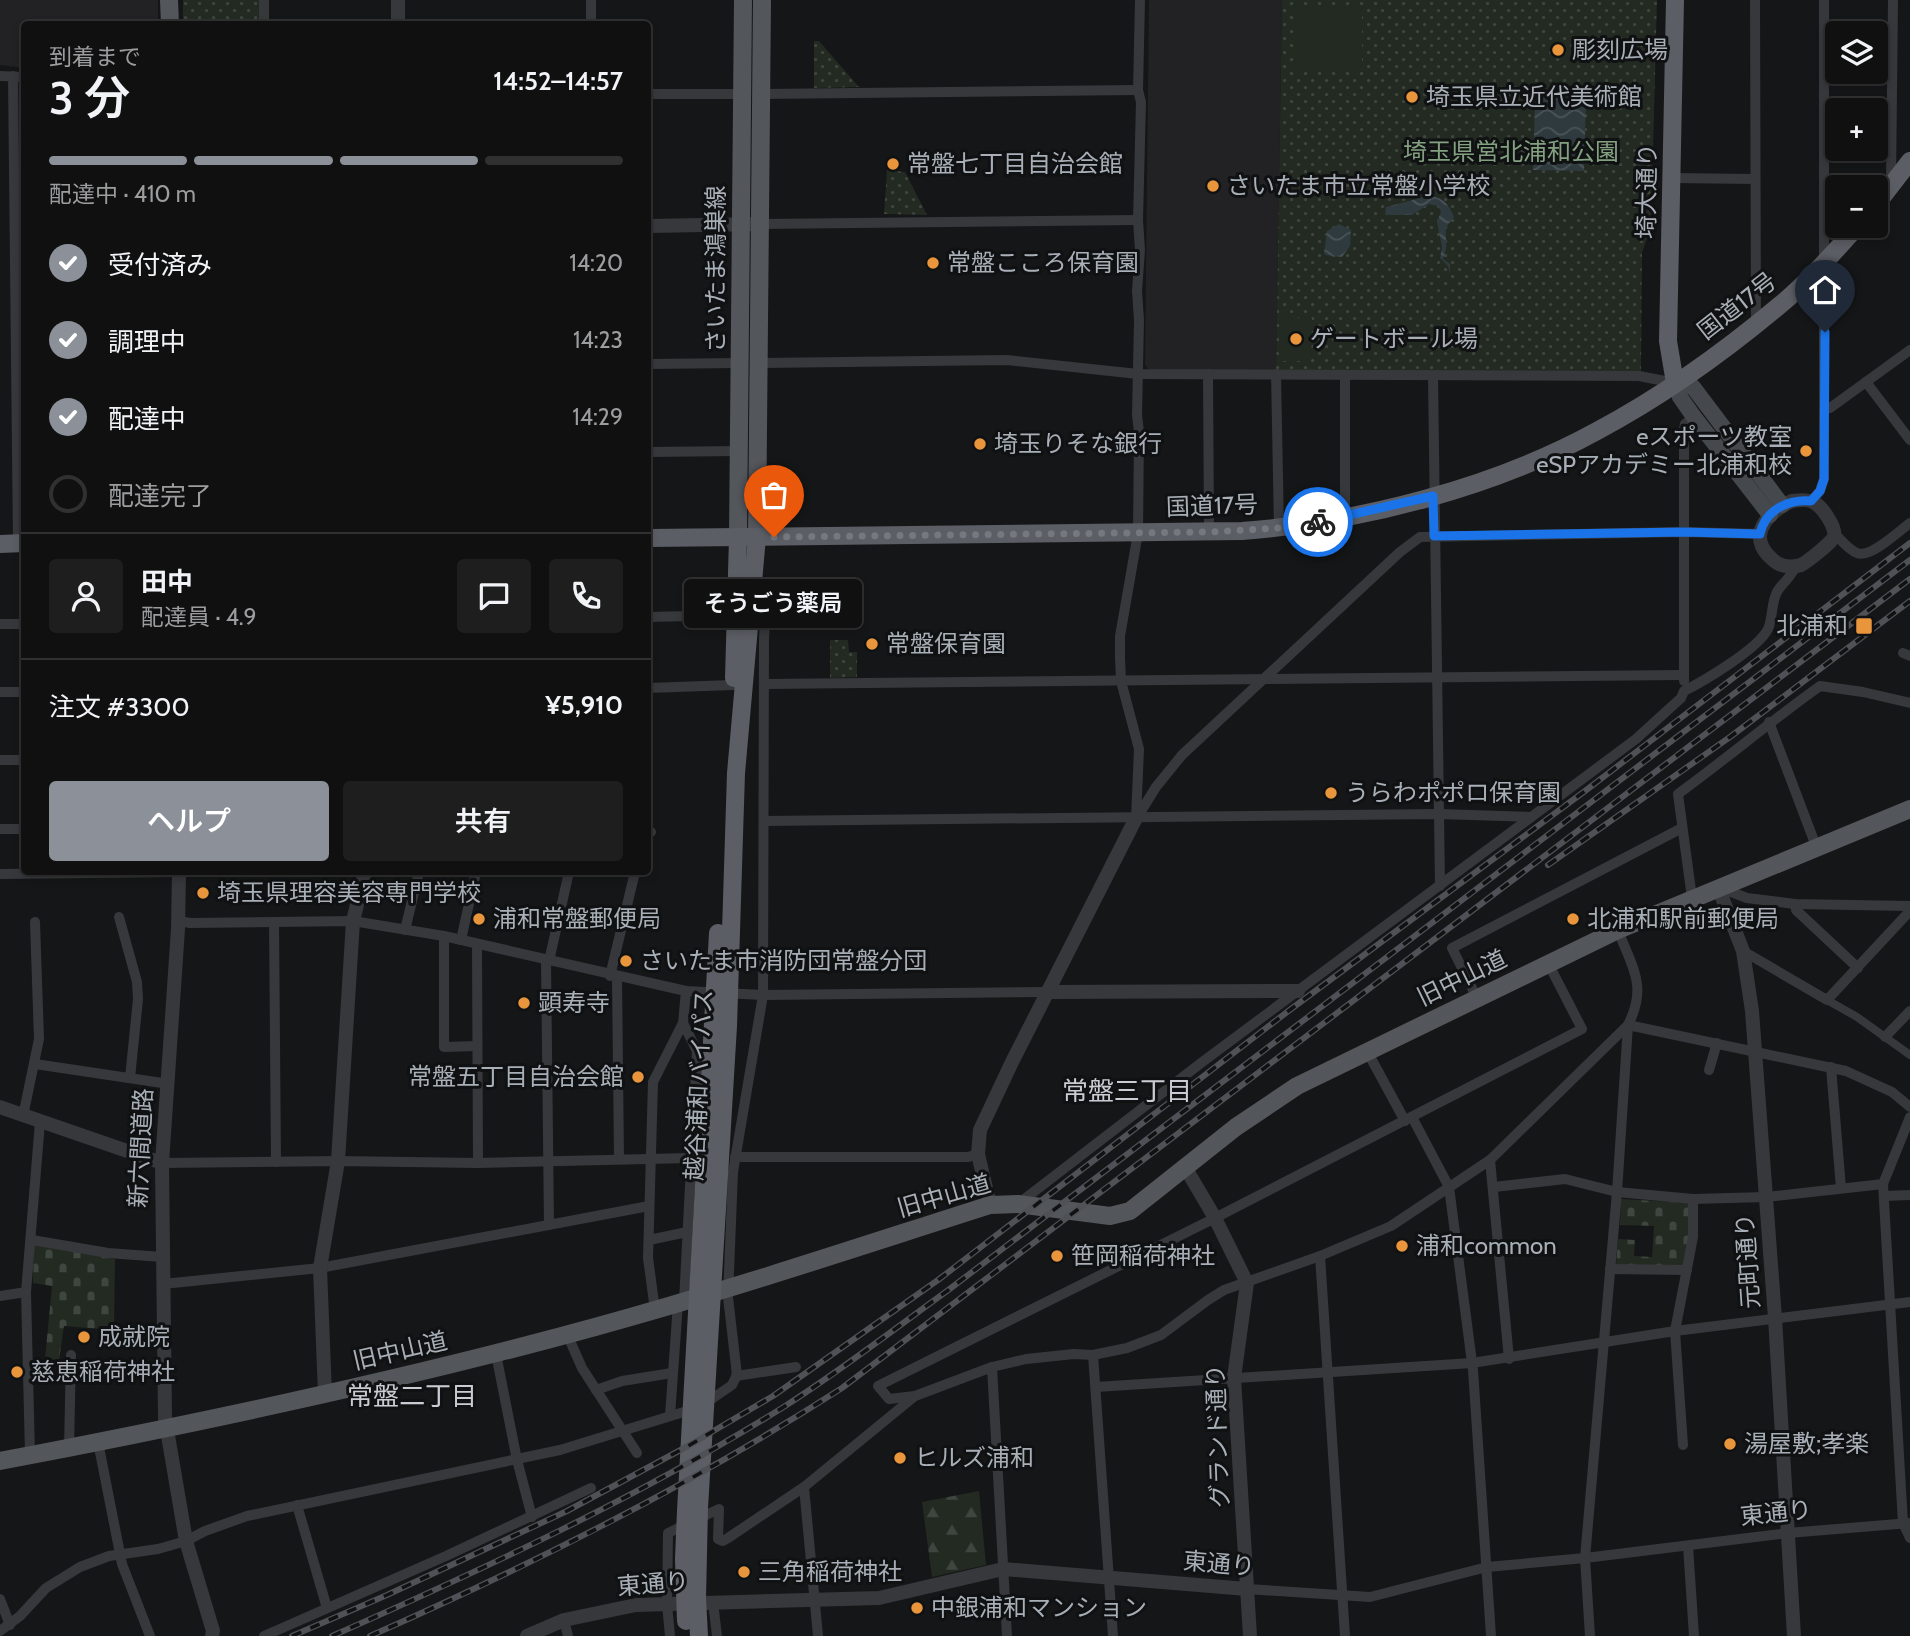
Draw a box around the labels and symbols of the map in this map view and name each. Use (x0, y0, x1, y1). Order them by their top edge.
place label: 彫刻広場 (1572, 35, 1668, 64)
marker: 彫刻広場 (1550, 42, 1566, 58)
place label: 埼玉県立近代美術館 (1426, 82, 1642, 111)
marker: 埼玉県立近代美術館 (1404, 89, 1420, 105)
park label: 埼玉県営北浦和公園 (1403, 137, 1619, 166)
street label: 埼大通り (1631, 143, 1662, 239)
place label: 常盤七丁目自治会館 (907, 149, 1123, 178)
marker: 常盤七丁目自治会館 (885, 156, 901, 172)
place label: さいたま市立常盤小学校 (1227, 171, 1490, 200)
marker: さいたま市立常盤小学校 (1205, 178, 1221, 194)
street label: さいたま鴻巣線 (701, 185, 730, 353)
place label: 常盤こころ保育園 (947, 248, 1139, 277)
marker: 常盤こころ保育園 (925, 255, 941, 271)
pin (1795, 260, 1855, 332)
street label: 国道17号 (1692, 266, 1782, 345)
place label: ゲートボール場 (1310, 324, 1478, 353)
marker: ゲートボール場 (1288, 331, 1304, 347)
place label: eスポーツ教室 eSPアカデミー北浦和校 (1536, 422, 1792, 479)
place label: 埼玉りそな銀行 (994, 429, 1162, 458)
marker: 埼玉りそな銀行 (972, 436, 988, 452)
marker: eスポーツ教室 eSPアカデミー北浦和校 (1798, 443, 1814, 459)
pin (744, 465, 804, 537)
courier (1283, 487, 1353, 557)
street label: 国道17号 (1166, 489, 1258, 522)
callout: そうごう薬局 (685, 579, 863, 628)
place label: 北浦和 (1776, 611, 1848, 640)
marker: 北浦和 (1854, 616, 1874, 636)
place label: 常盤保育園 (886, 629, 1006, 658)
marker: 常盤保育園 (864, 636, 880, 652)
place label: うらわポポロ保育園 (1345, 778, 1561, 807)
marker: うらわポポロ保育園 (1323, 785, 1339, 801)
place label: 埼玉県理容美容専門学校 (217, 878, 481, 907)
marker: 埼玉県理容美容専門学校 (195, 885, 211, 901)
place label: 浦和常盤郵便局 (493, 904, 661, 933)
place label: 北浦和駅前郵便局 (1587, 904, 1779, 933)
marker: 浦和常盤郵便局 (471, 911, 487, 927)
marker: 北浦和駅前郵便局 (1565, 911, 1581, 927)
street label: 旧中山道 (1412, 943, 1511, 1012)
place label: さいたま市消防団常盤分団 (640, 946, 927, 975)
marker: さいたま市消防団常盤分団 (618, 953, 634, 969)
place label: 顕寿寺 (538, 988, 610, 1017)
street label: 越谷浦和バイパス (679, 989, 718, 1181)
marker: 顕寿寺 (516, 995, 532, 1011)
place label: 常盤五丁目自治会館 (408, 1062, 624, 1091)
marker: 常盤五丁目自治会館 (630, 1069, 646, 1085)
district label: 常盤三丁目 (1062, 1075, 1192, 1107)
street label: 新六間道路 (123, 1087, 158, 1209)
street label: 旧中山道 (894, 1168, 994, 1223)
street label: 元町通り (1730, 1212, 1765, 1310)
place label: 浦和common (1416, 1231, 1557, 1260)
marker: 浦和common (1394, 1238, 1410, 1254)
place label: 笹岡稲荷神社 (1071, 1241, 1215, 1270)
marker: 笹岡稲荷神社 (1049, 1248, 1065, 1264)
place label: 成就院 (98, 1322, 170, 1351)
street label: 旧中山道 (350, 1326, 450, 1375)
marker: 成就院 (76, 1329, 92, 1345)
place label: 慈恵稲荷神社 (31, 1357, 175, 1386)
marker: 慈恵稲荷神社 (9, 1364, 25, 1380)
street label: グランド通り (1200, 1364, 1235, 1508)
district label: 常盤二丁目 (347, 1380, 477, 1412)
place label: 湯屋敷;孝楽 (1744, 1429, 1869, 1458)
marker: 湯屋敷;孝楽 (1722, 1436, 1738, 1452)
place label: ヒルズ浦和 (914, 1443, 1034, 1472)
marker: ヒルズ浦和 (892, 1450, 908, 1466)
street label: 東通り (1739, 1494, 1813, 1531)
street label: 東通り (1182, 1546, 1256, 1581)
place label: 三角稲荷神社 (758, 1557, 902, 1586)
marker: 三角稲荷神社 (736, 1564, 752, 1580)
street label: 東通り (616, 1566, 690, 1601)
place label: 中銀浦和マンション (931, 1593, 1147, 1622)
marker: 中銀浦和マンション (909, 1600, 925, 1616)

